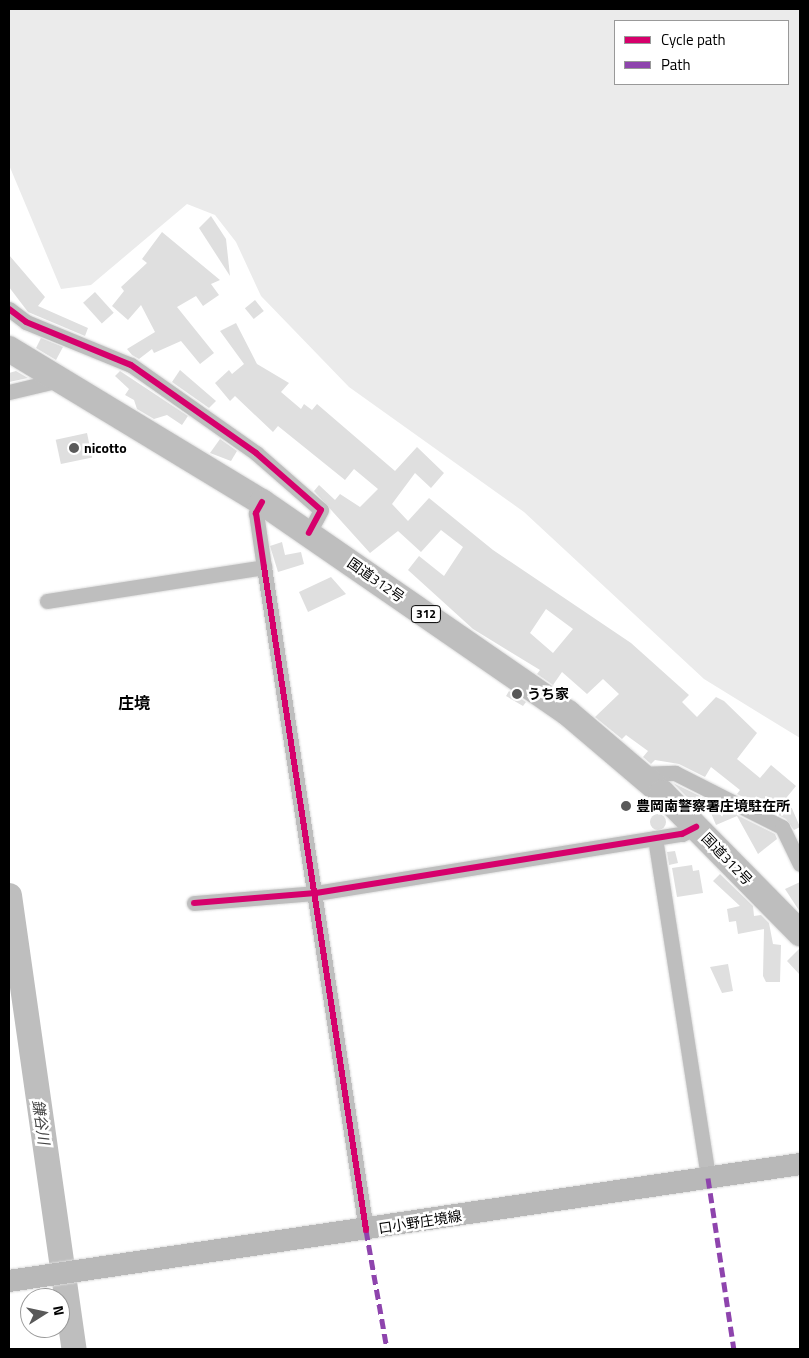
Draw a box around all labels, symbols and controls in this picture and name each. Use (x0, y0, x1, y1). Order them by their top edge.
legend (614, 20, 789, 85)
text: Cycle path (661, 28, 726, 51)
text: Path (661, 53, 691, 76)
place label: nicotto (84, 440, 127, 456)
marker: nicotto (68, 442, 80, 454)
street label: 国道312号 (344, 554, 408, 606)
road number: 312 (410, 604, 442, 624)
place label: うち家 (527, 686, 569, 702)
marker: うち家 (511, 688, 523, 700)
district label: 庄境 (118, 693, 150, 713)
place label: 豊岡南警察署庄境駐在所 (636, 798, 790, 814)
marker: 豊岡南警察署庄境駐在所 (620, 800, 632, 812)
street label: 国道312号 (698, 830, 756, 888)
water label: 鎌谷川 (29, 1098, 53, 1146)
street label: 口小野庄境線 (377, 1207, 463, 1237)
north arrow (20, 1288, 70, 1338)
text: N (48, 1304, 70, 1317)

